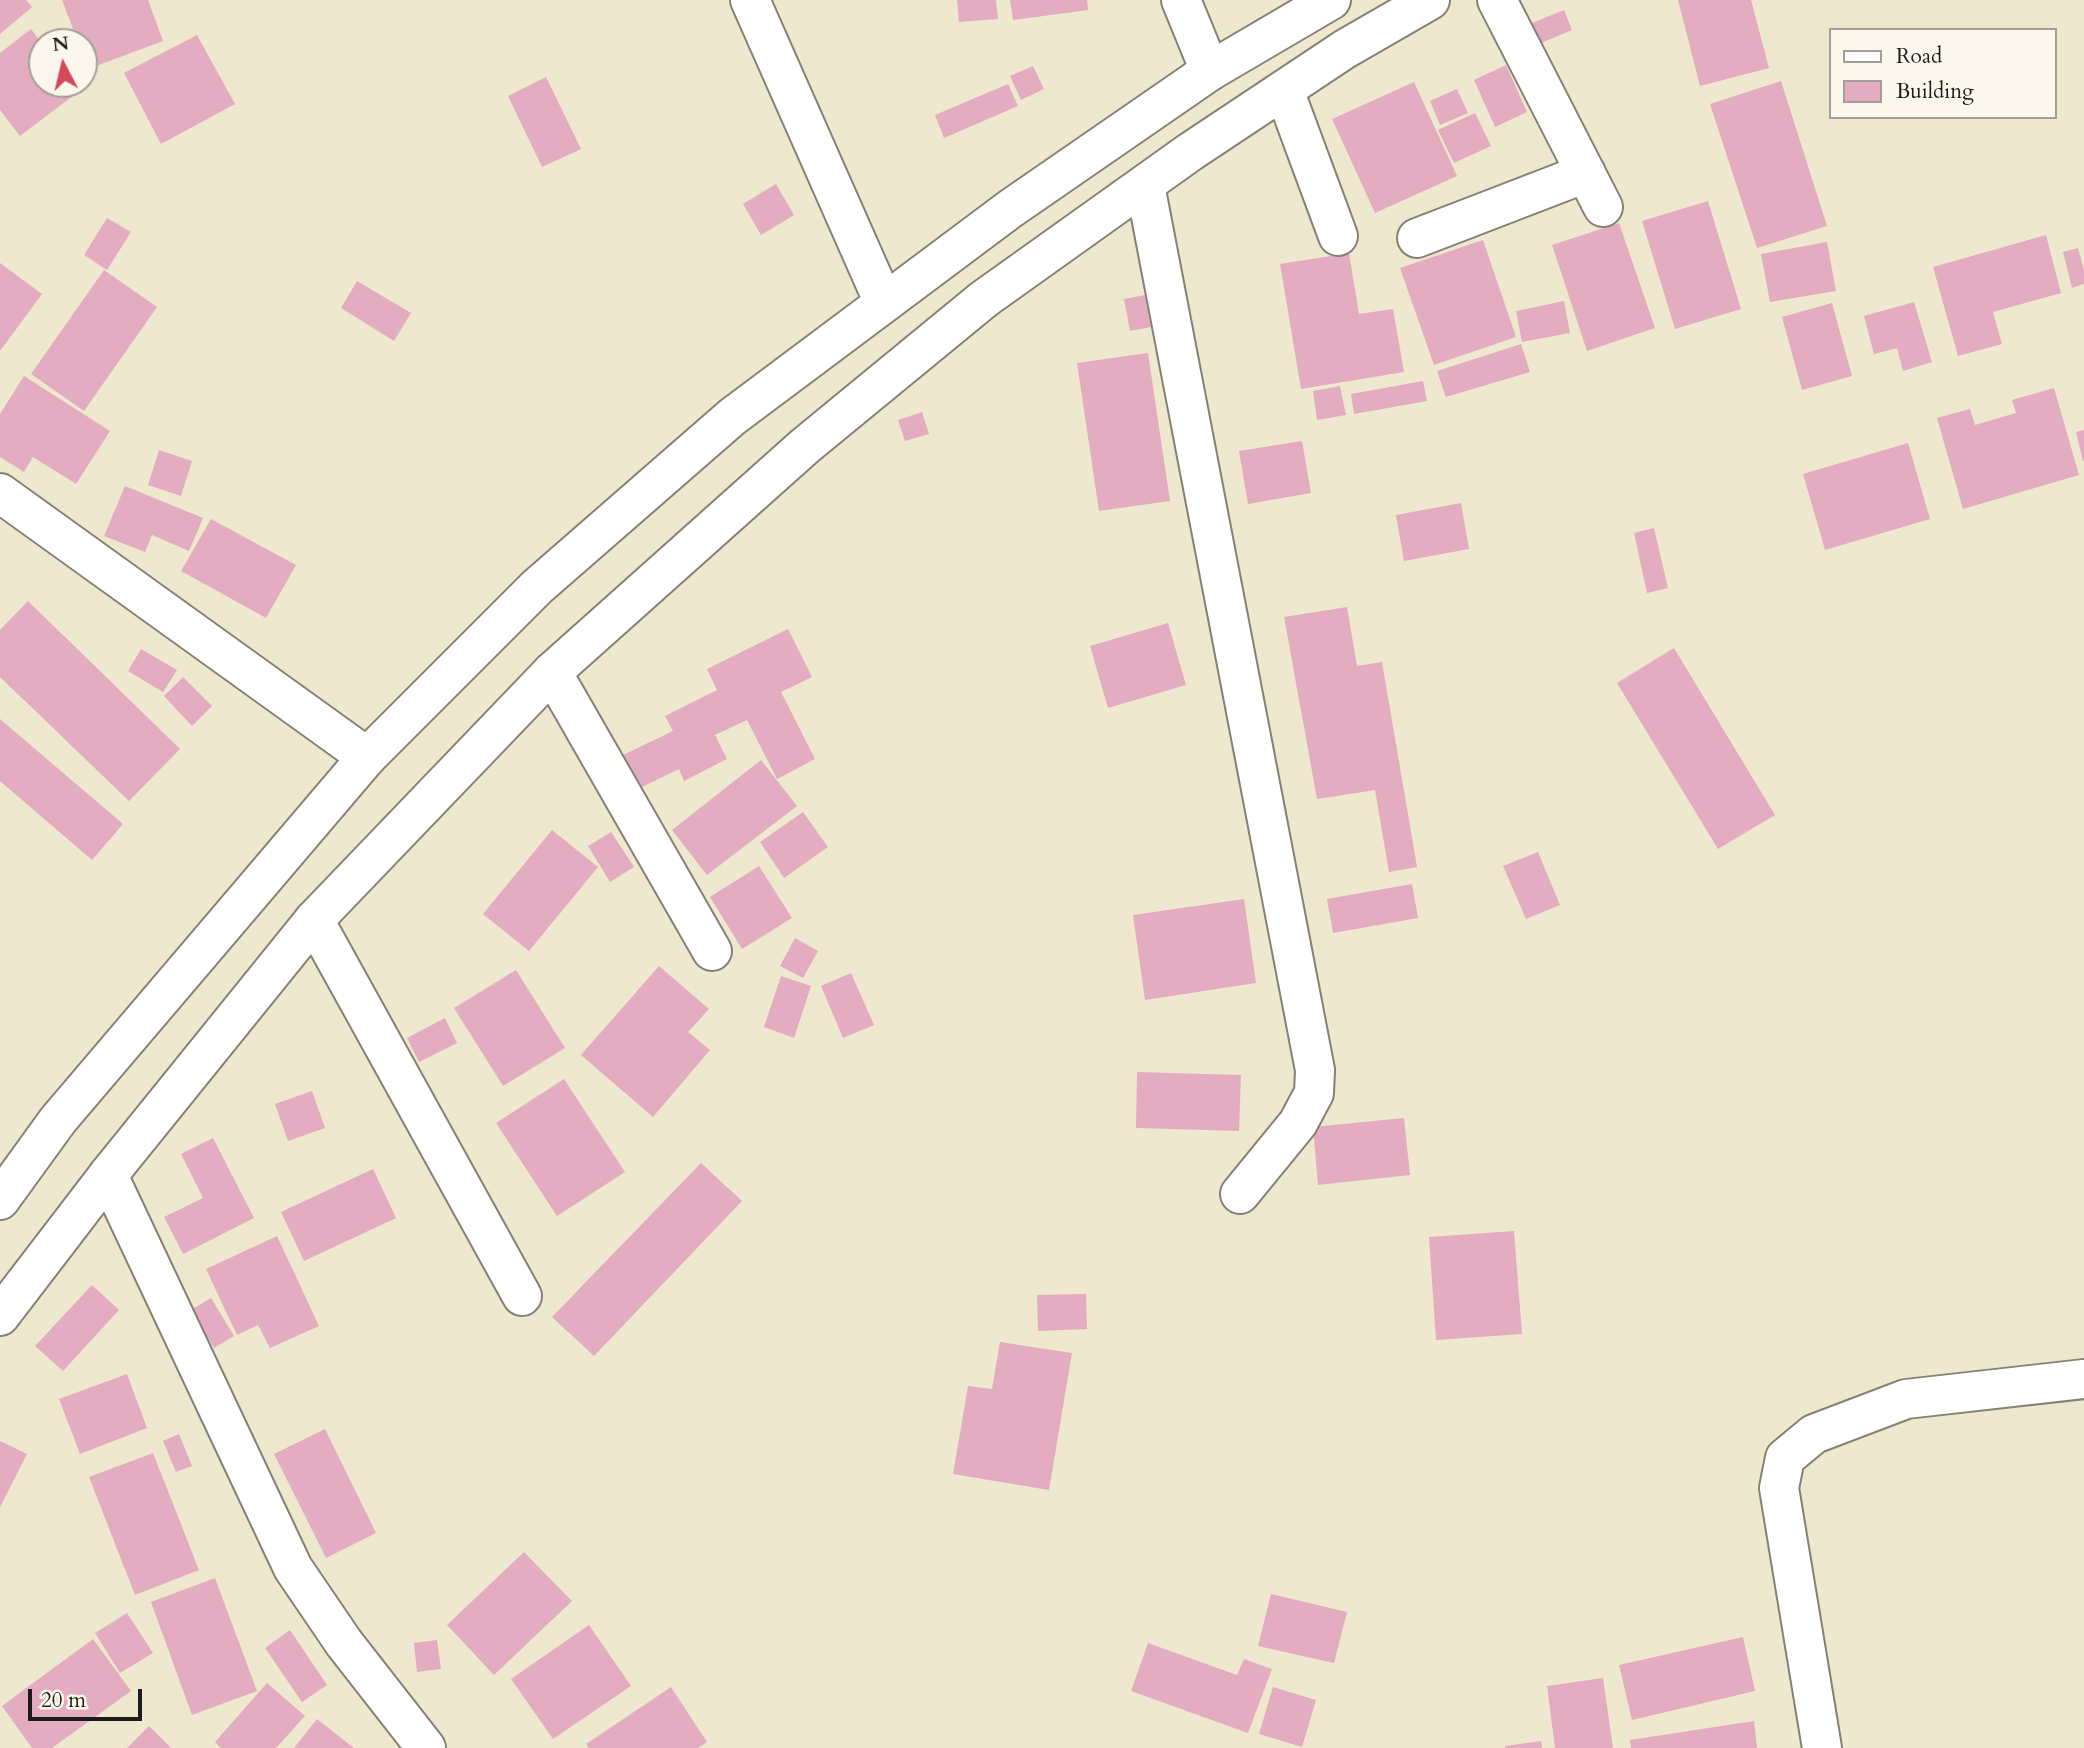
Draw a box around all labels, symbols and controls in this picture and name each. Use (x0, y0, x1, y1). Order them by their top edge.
north arrow (28, 28, 98, 98)
legend (1828, 28, 2056, 119)
text: N (51, 30, 70, 58)
text: Road (1896, 42, 1942, 71)
text: Building (1896, 77, 1974, 106)
scale bar (32, 1674, 145, 1718)
text: 20 m (41, 1686, 86, 1715)

